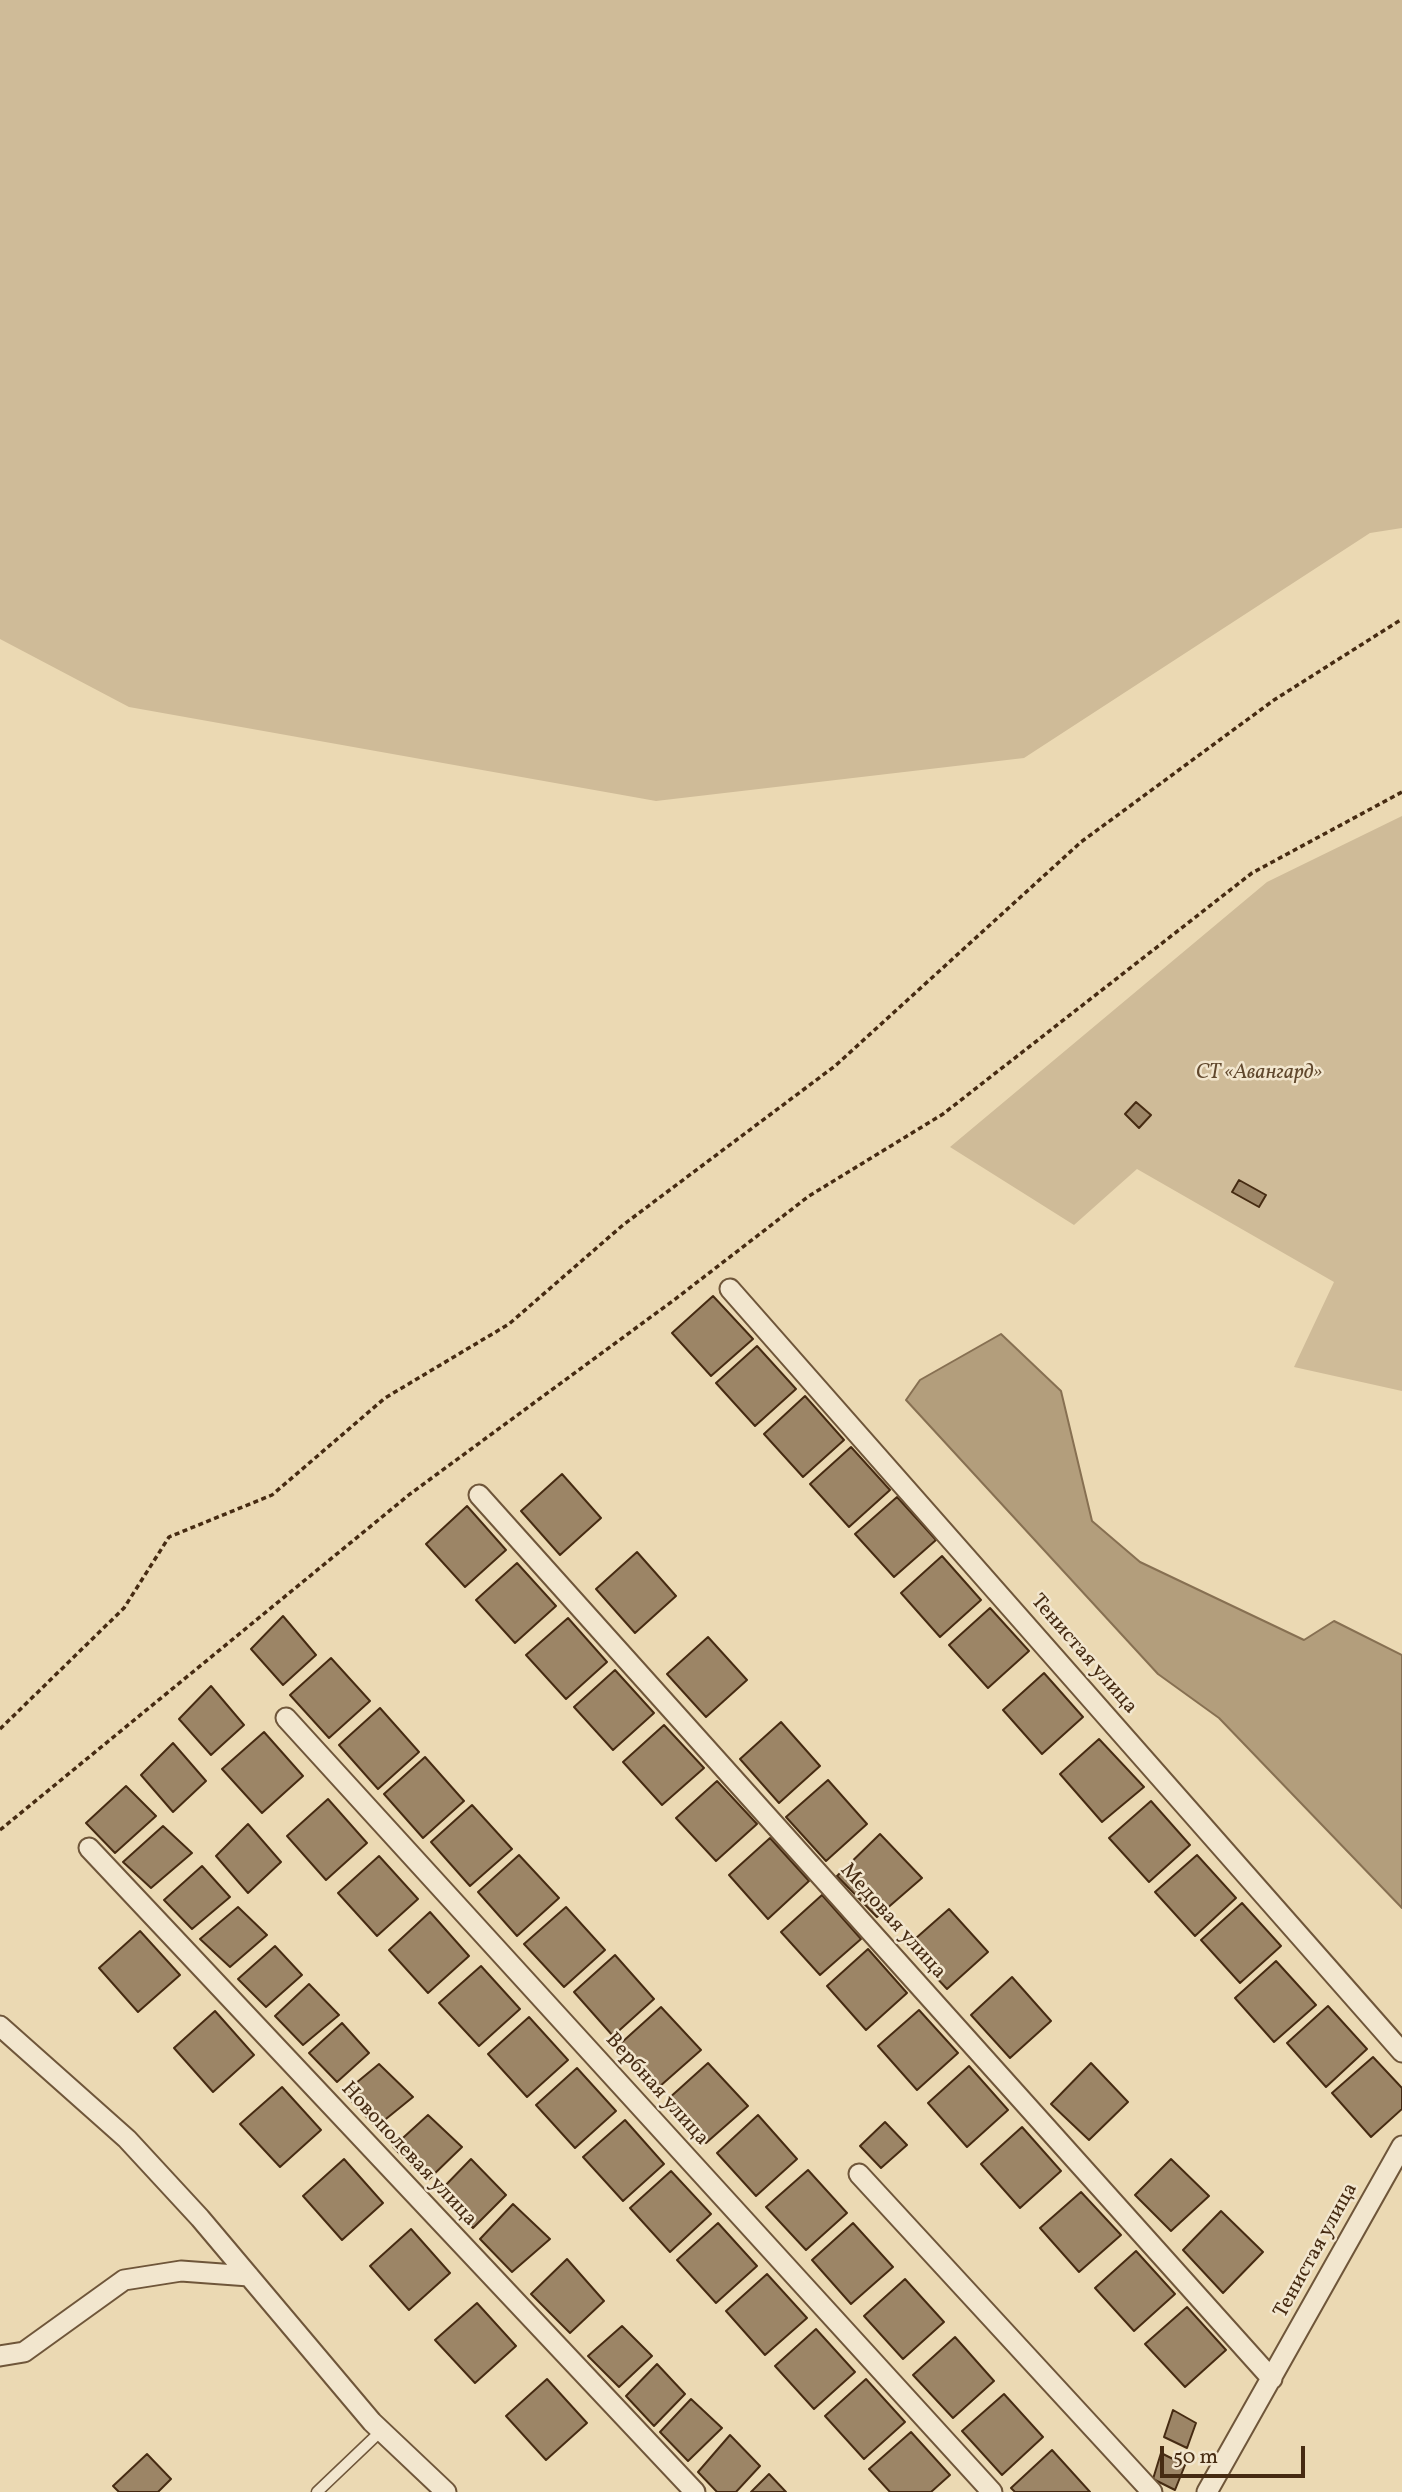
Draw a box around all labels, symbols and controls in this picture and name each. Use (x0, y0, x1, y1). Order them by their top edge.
park label: СТ «Авангард» (1196, 1061, 1322, 1087)
street label: Тенистая улица (1024, 1590, 1142, 1720)
street label: Медовая улица (834, 1859, 950, 1985)
street label: Вербная улица (599, 2028, 713, 2152)
street label: Новополевая улица (335, 2078, 481, 2232)
street label: Тенистая улица (1270, 2179, 1364, 2323)
scale bar (1164, 2432, 1309, 2476)
text: 50 m (1173, 2443, 1218, 2472)

